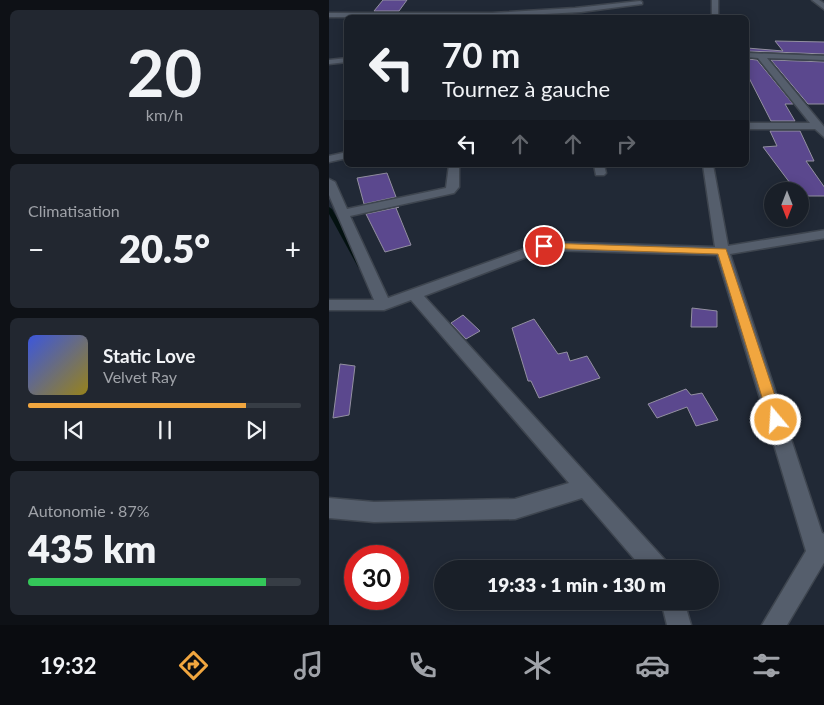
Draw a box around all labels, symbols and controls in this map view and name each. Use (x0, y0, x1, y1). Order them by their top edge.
text: 20 (127, 33, 202, 111)
text: 70 m (442, 33, 520, 75)
icon: left (359, 35, 424, 100)
text: Tournez à gauche (442, 75, 610, 102)
text: km/h (146, 105, 183, 124)
icon: left (453, 130, 481, 158)
icon: ahead (506, 130, 534, 158)
icon: ahead (559, 130, 587, 158)
icon: right (612, 130, 640, 158)
north arrow (764, 182, 809, 228)
map controls (764, 182, 809, 227)
text: Climatisation (28, 201, 120, 220)
text: 20.5° (119, 225, 210, 271)
pin (523, 225, 565, 267)
text: − (28, 232, 44, 266)
text: + (285, 232, 301, 266)
icon: arrive (530, 232, 558, 260)
text: Static Love (103, 344, 195, 367)
text: Velvet Ray (103, 367, 177, 386)
position arrow (749, 393, 801, 445)
icon: previous (60, 416, 88, 444)
icon: pause (151, 416, 179, 444)
icon: next (242, 416, 270, 444)
text: Autonomie · 87% (28, 501, 150, 520)
text: 435 km (28, 525, 156, 571)
speed limit sign: 30 (344, 545, 409, 610)
text: 19:33 · 1 min · 130 m (487, 573, 666, 596)
icon: directions (176, 648, 211, 683)
icon: music (291, 648, 326, 683)
icon: phone (405, 648, 440, 683)
icon: climate (520, 648, 555, 683)
icon: car (635, 648, 670, 683)
icon: filters (749, 648, 784, 683)
text: 19:32 (40, 652, 97, 679)

